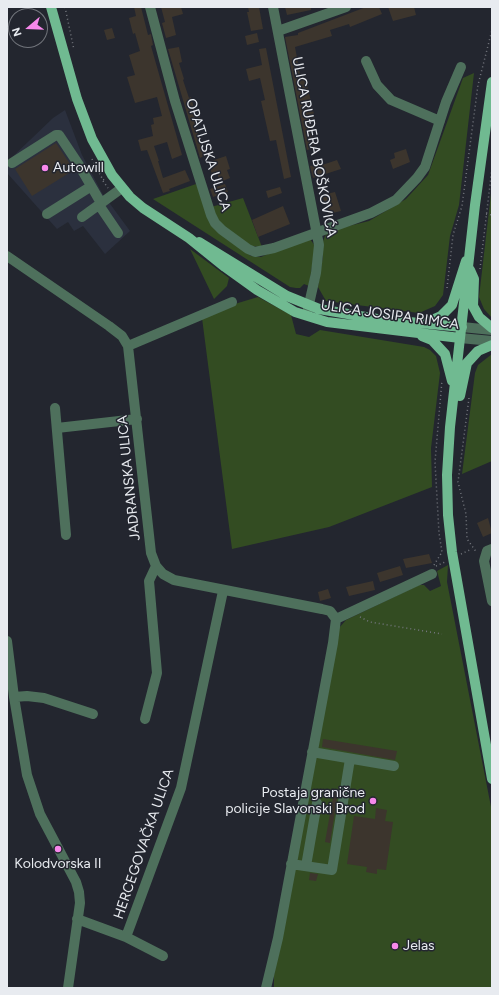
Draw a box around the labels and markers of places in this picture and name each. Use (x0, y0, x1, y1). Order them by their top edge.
place label: Autowill (53, 160, 104, 176)
marker: Autowill (40, 163, 50, 173)
place label: Postaja granične policije Slavonski Brod (225, 785, 365, 818)
marker: Postaja granične policije Slavonski Brod (368, 796, 378, 806)
marker: Kolodvorska II (53, 844, 63, 854)
place label: Kolodvorska II (14, 856, 102, 872)
place label: Jelas (403, 938, 435, 954)
marker: Jelas (390, 941, 400, 951)

